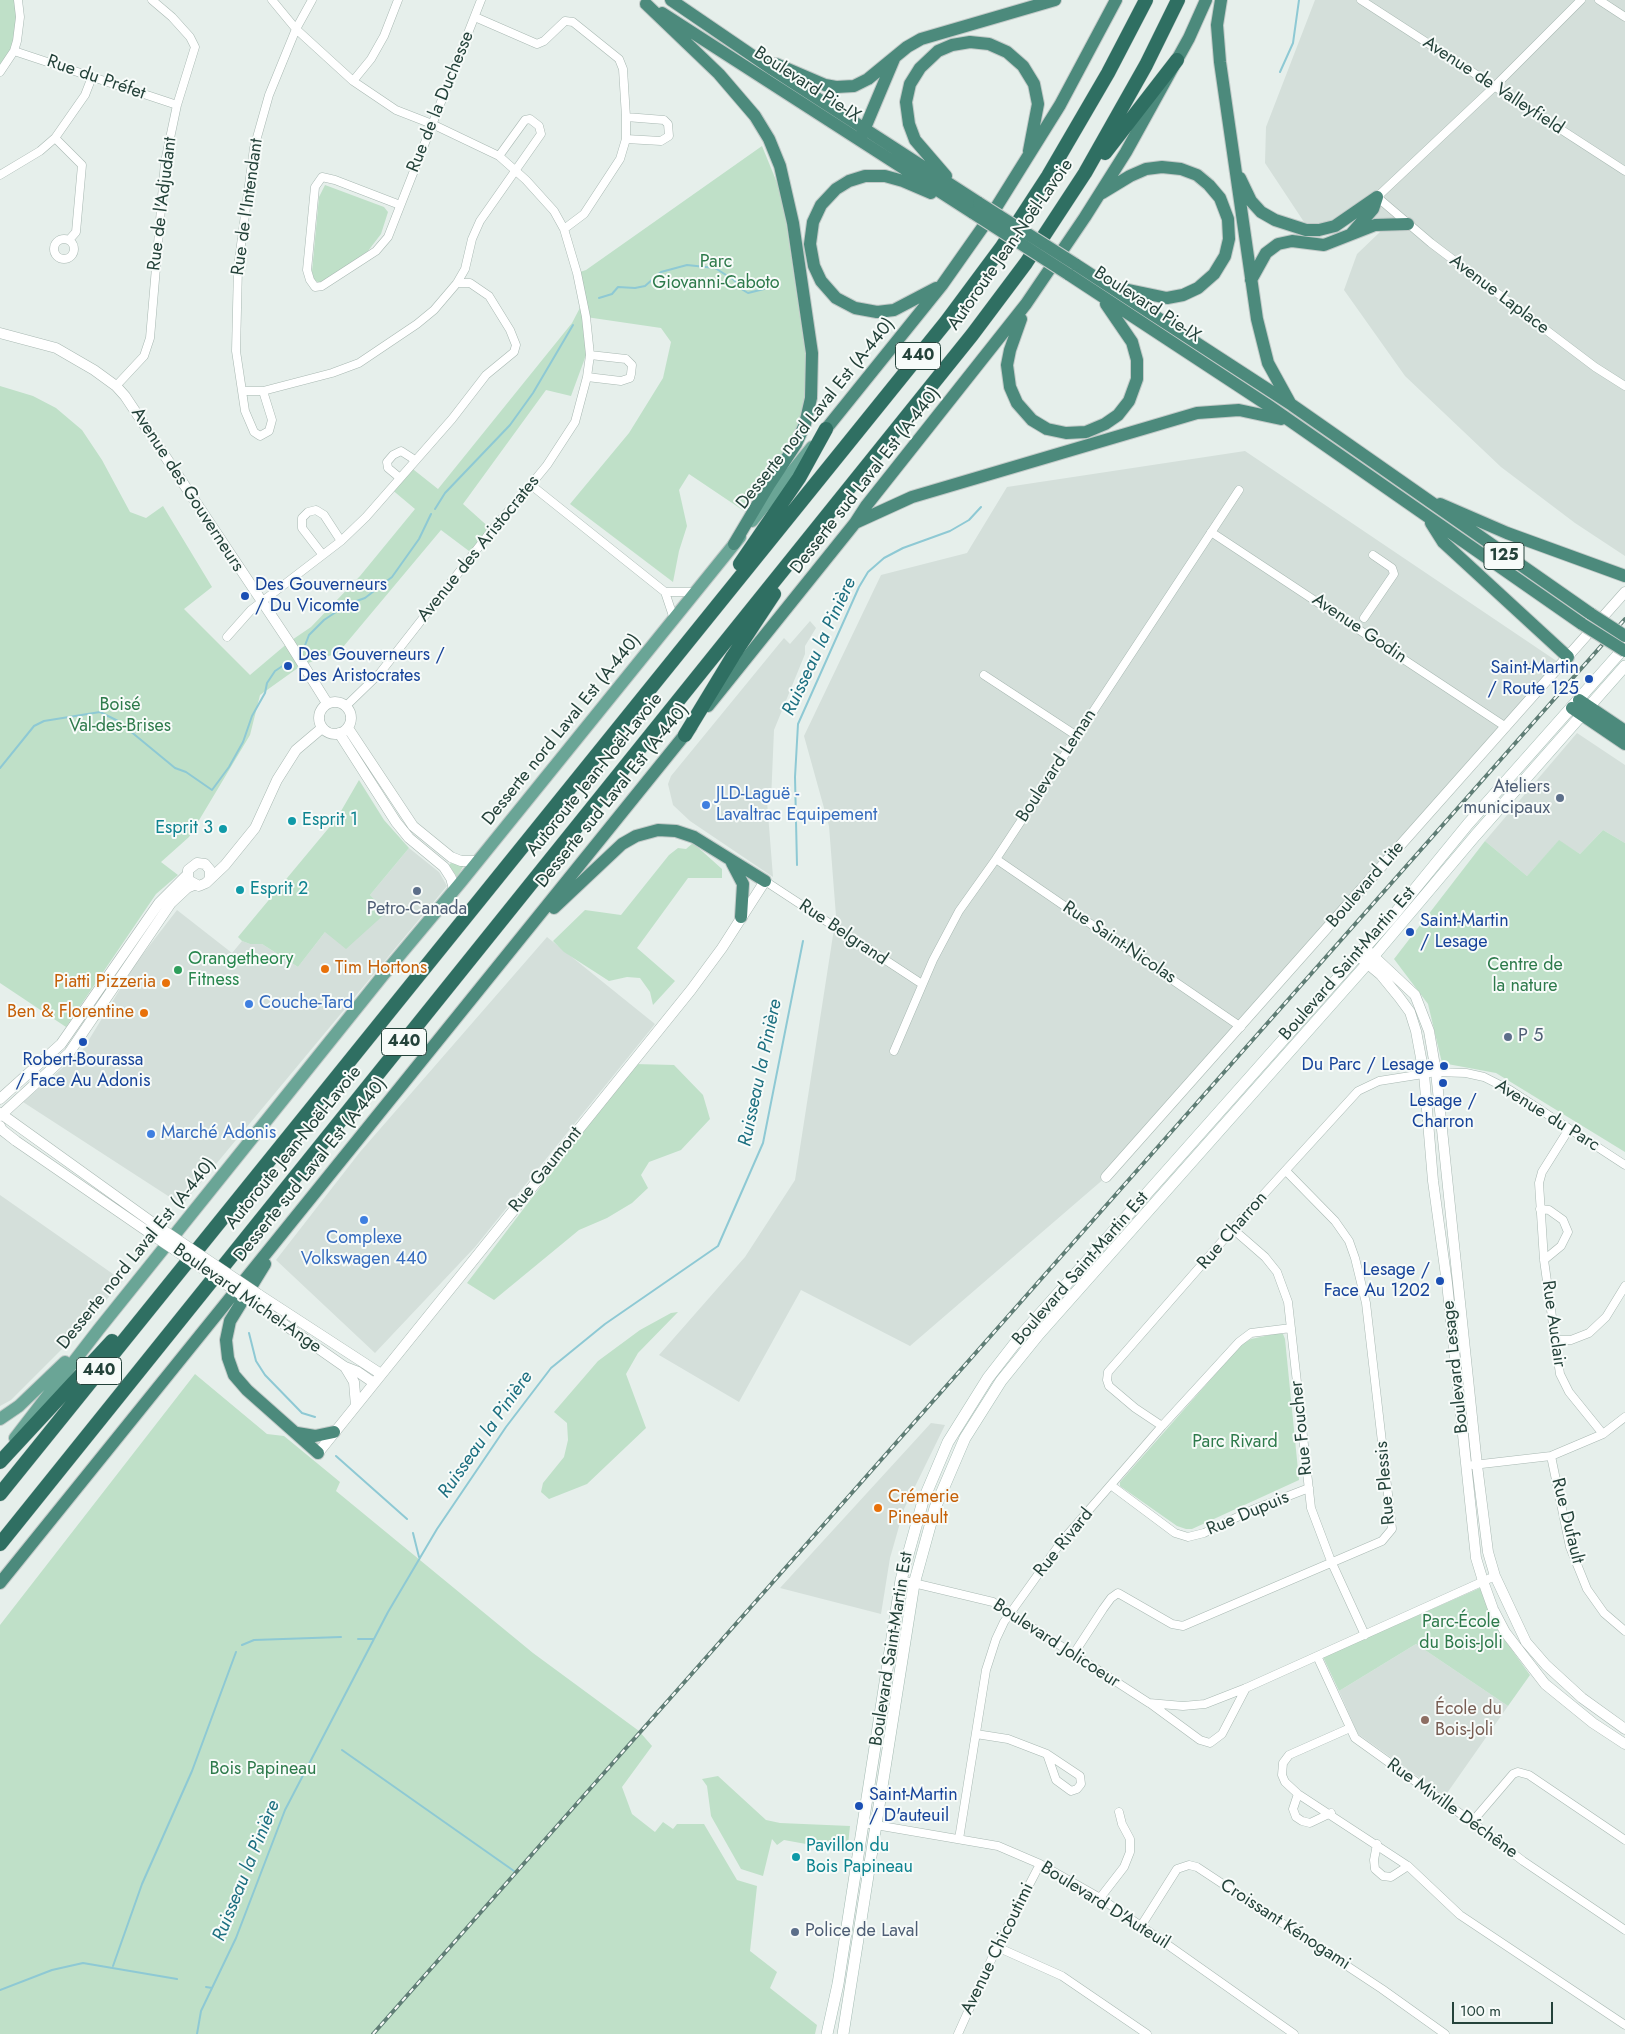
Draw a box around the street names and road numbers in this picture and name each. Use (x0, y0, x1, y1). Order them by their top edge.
street label: Rue de la Duchesse (403, 28, 479, 176)
street label: Avenue de Valleyfield (1418, 32, 1568, 140)
street label: Boulevard Pie-IX (750, 42, 864, 128)
street label: Rue du Préfet (44, 51, 148, 105)
street label: Rue de l'Adjudant (144, 136, 182, 272)
street label: Rue de l'Intendant (228, 137, 268, 277)
street label: Autoroute Jean-Noël-Lavoie (944, 155, 1078, 335)
street label: Avenue Laplace (1445, 251, 1553, 339)
street label: Boulevard Pie-IX (1090, 262, 1204, 348)
street label: Desserte nord Laval Est (A-440) (732, 314, 900, 514)
road number: 440 (896, 342, 940, 370)
street label: Desserte sud Laval Est (A-440) (786, 383, 946, 579)
street label: Avenue des Gouverneurs (126, 404, 248, 576)
street label: Avenue des Aristocrates (413, 471, 545, 627)
road number: 125 (1484, 542, 1524, 570)
street label: Avenue Godin (1308, 589, 1410, 669)
street label: Desserte nord Laval Est (A-440) (478, 630, 646, 830)
street label: Autoroute Jean-Noël-Lavoie (522, 689, 668, 861)
street label: Desserte sud Laval Est (A-440) (532, 699, 694, 893)
street label: Boulevard Leman (1012, 705, 1102, 827)
street label: Boulevard Lite (1323, 837, 1409, 933)
street label: Boulevard Saint-Martin Est (1275, 883, 1421, 1045)
street label: Rue Belgrand (794, 895, 892, 971)
street label: Rue Saint-Nicolas (1058, 897, 1180, 989)
road number: 440 (382, 1028, 426, 1056)
street label: Autoroute Jean-Noël-Lavoie (221, 1062, 367, 1234)
street label: Desserte sud Laval Est (A-440) (230, 1073, 392, 1267)
street label: Avenue du Parc (1491, 1075, 1603, 1157)
street label: Rue Gaumont (505, 1123, 587, 1217)
street label: Desserte nord Laval Est (A-440) (53, 1154, 221, 1354)
street label: Boulevard Saint-Martin Est (1008, 1188, 1154, 1350)
street label: Rue Charron (1193, 1188, 1273, 1274)
street label: Boulevard Michel-Ange (169, 1240, 325, 1358)
street label: Rue Auclair (1536, 1279, 1570, 1369)
street label: Boulevard Lesage (1438, 1299, 1474, 1435)
road number: 440 (76, 1358, 122, 1384)
street label: Rue Foucher (1286, 1379, 1318, 1477)
street label: Rue Plessis (1372, 1440, 1400, 1526)
street label: Rue Dufault (1546, 1476, 1588, 1566)
street label: Rue Dupuis (1203, 1487, 1293, 1541)
street label: Rue Rivard (1030, 1504, 1098, 1582)
street label: Boulevard Saint-Martin Est (866, 1550, 918, 1748)
street label: Boulevard Jolicoeur (988, 1595, 1124, 1693)
street label: Rue Miville Déchêne (1382, 1754, 1522, 1864)
street label: Boulevard D'Auteuil (1036, 1858, 1174, 1954)
street label: Croissant Kénogami (1216, 1875, 1354, 1975)
street label: Avenue Chicoutimi (957, 1880, 1039, 2018)

